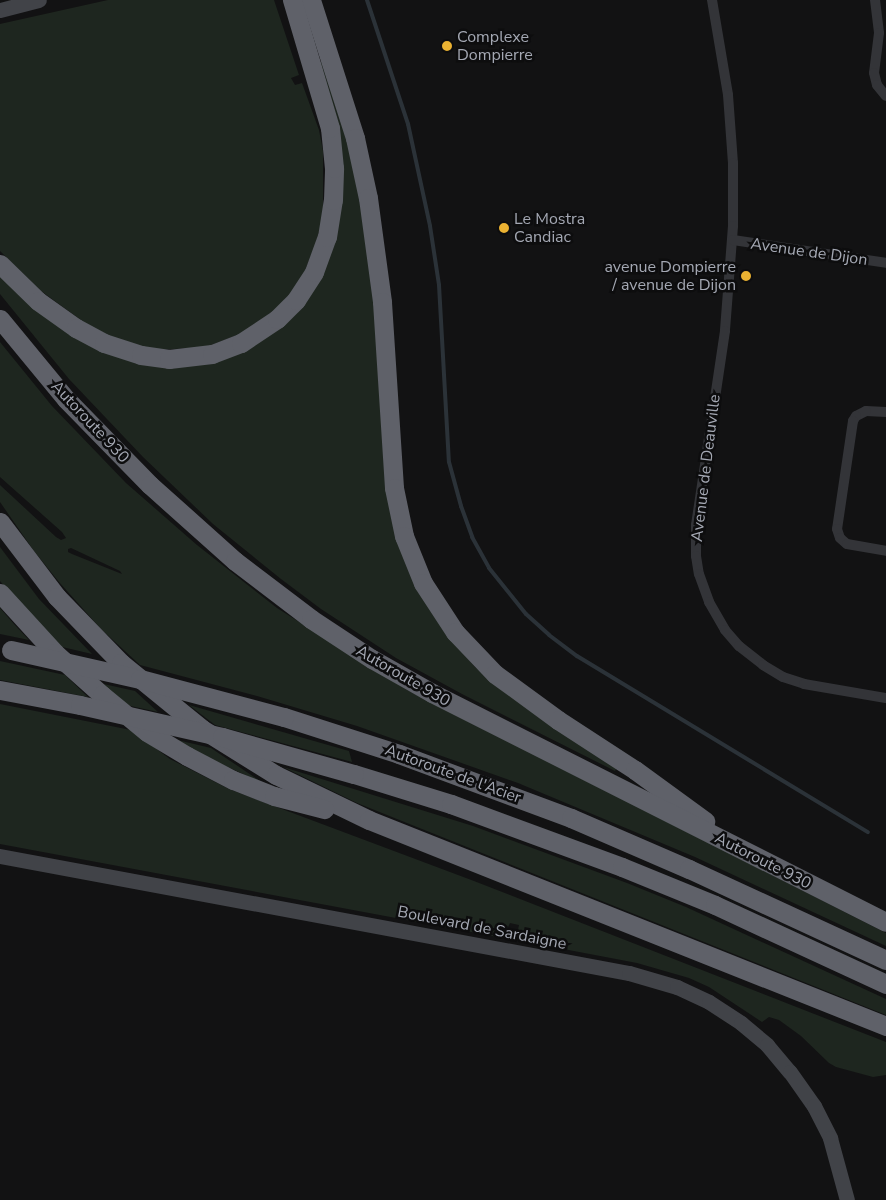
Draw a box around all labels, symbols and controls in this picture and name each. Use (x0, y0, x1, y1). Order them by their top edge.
place label: Complexe Dompierre (457, 27, 533, 65)
marker: Complexe Dompierre (441, 40, 453, 52)
place label: Le Mostra Candiac (514, 209, 585, 247)
marker: Le Mostra Candiac (498, 222, 510, 234)
street label: Avenue de Dijon (749, 234, 869, 270)
place label: avenue Dompierre / avenue de Dijon (604, 257, 736, 295)
marker: avenue Dompierre / avenue de Dijon (740, 270, 752, 282)
street label: Autoroute 930 (47, 377, 133, 467)
street label: Avenue de Deauville (687, 393, 725, 543)
street label: Autoroute 930 (353, 641, 453, 711)
street label: Autoroute de l'Acier (382, 740, 524, 808)
street label: Autoroute 930 (712, 828, 814, 894)
street label: Boulevard de Sardaigne (396, 902, 568, 954)

